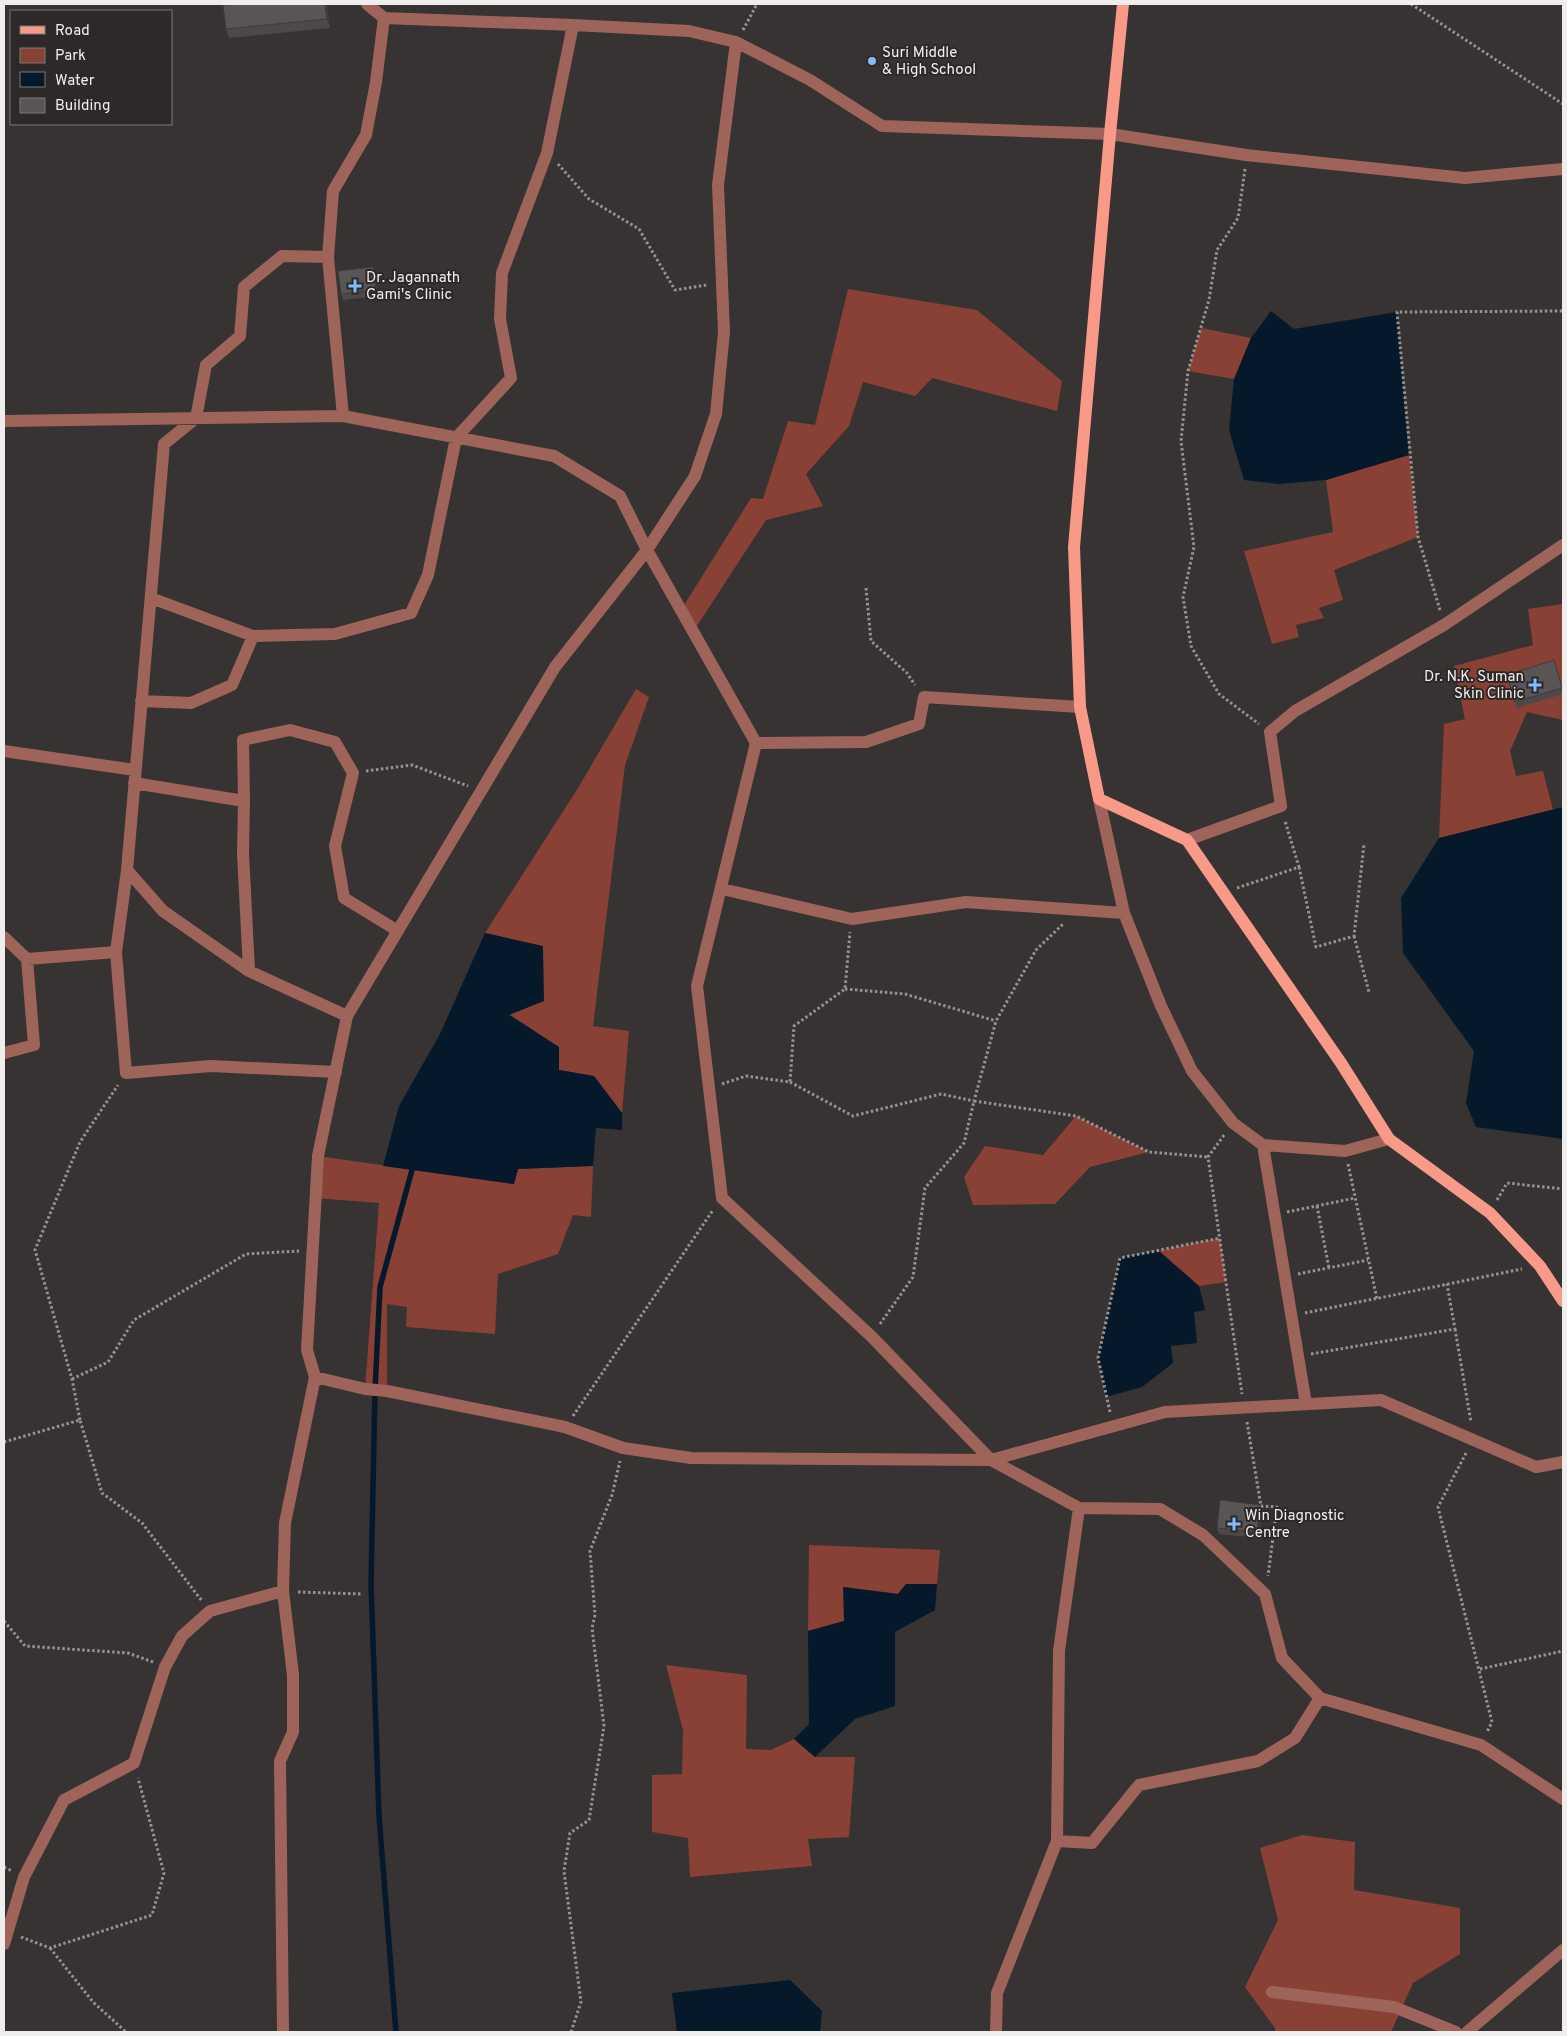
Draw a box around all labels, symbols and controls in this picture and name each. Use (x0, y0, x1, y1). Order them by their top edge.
legend (10, 10, 172, 125)
text: Road (55, 22, 90, 41)
place label: Suri Middle & High School (882, 44, 976, 80)
text: Park (55, 47, 86, 66)
marker: Suri Middle & High School (866, 55, 878, 67)
text: Water (55, 72, 95, 91)
text: Building (55, 97, 110, 116)
place label: Dr. Jagannath Gami's Clinic (366, 269, 460, 305)
marker: Dr. Jagannath Gami's Clinic (348, 279, 362, 293)
place label: Dr. N.K. Suman Skin Clinic (1424, 668, 1524, 704)
marker: Dr. N.K. Suman Skin Clinic (1528, 678, 1542, 692)
place label: Win Diagnostic Centre (1245, 1507, 1345, 1543)
marker: Win Diagnostic Centre (1227, 1517, 1241, 1531)

